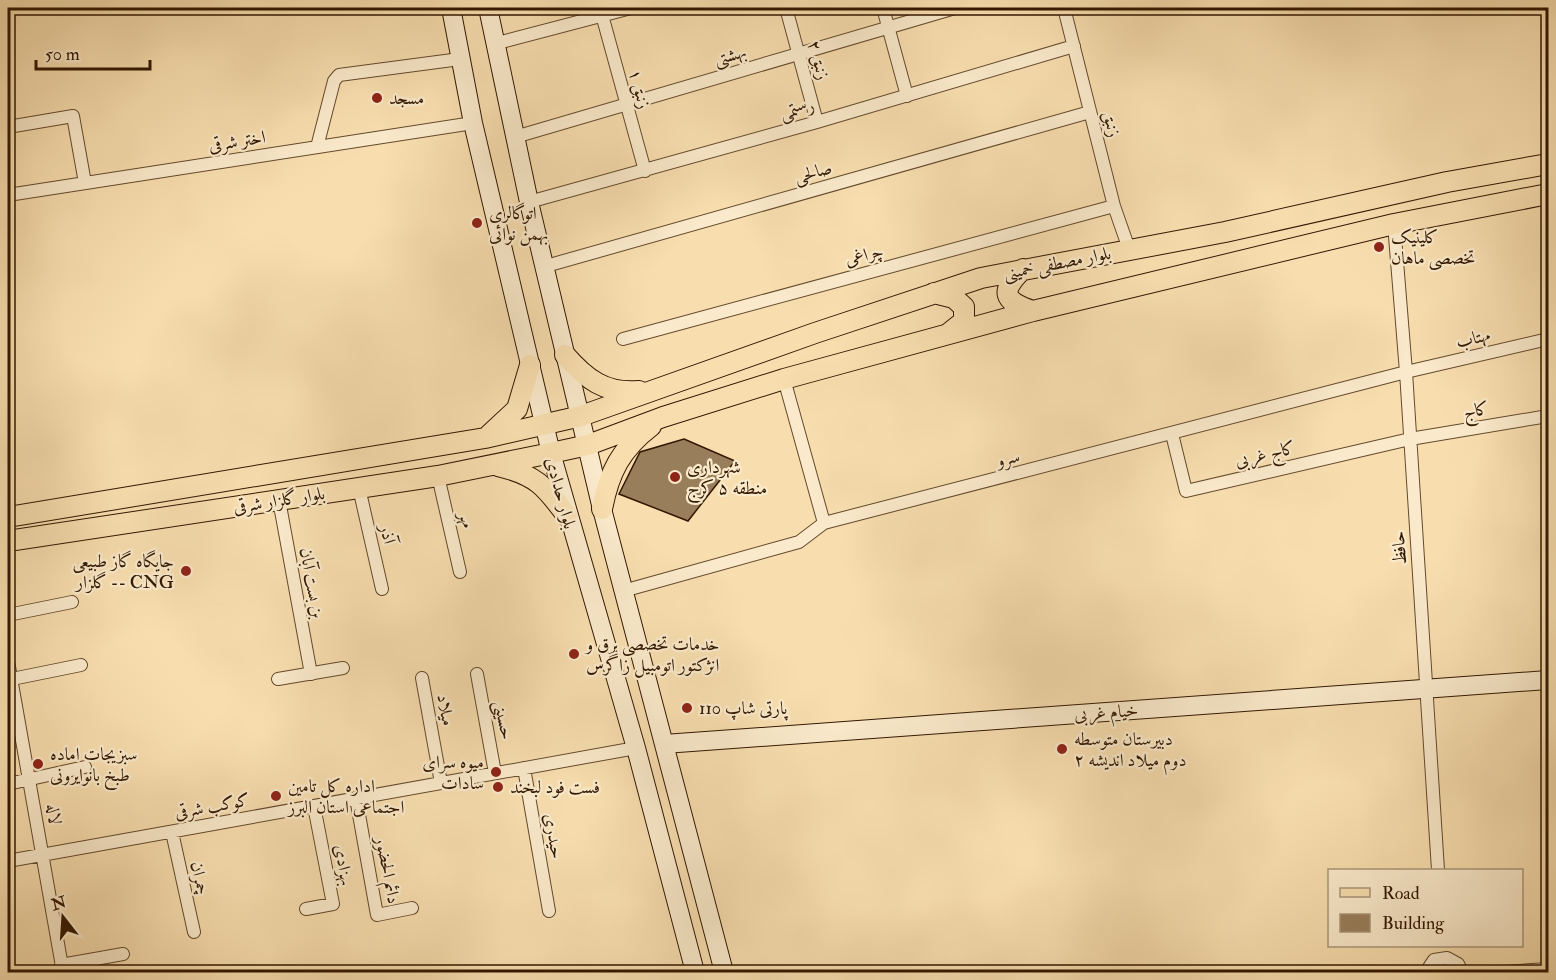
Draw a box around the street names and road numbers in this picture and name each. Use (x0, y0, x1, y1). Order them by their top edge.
street label: زنبق ۲ (802, 38, 835, 83)
street label: بهشتی (711, 40, 749, 72)
street label: زنبق ۱ (623, 67, 656, 112)
street label: رستمی (777, 94, 817, 125)
street label: زنبق (1097, 109, 1126, 140)
street label: اختر شرقی (207, 126, 267, 157)
street label: صالحی (791, 156, 835, 189)
street label: چراغی (842, 239, 886, 272)
street label: بلوار مصطفی خمینی (1001, 242, 1113, 286)
street label: مهتاب (1454, 323, 1493, 354)
street label: کاج (1461, 397, 1492, 428)
street label: کاج غربی (1233, 436, 1299, 477)
street label: سرو (992, 445, 1022, 473)
street label: بلوار حدادی (540, 455, 581, 532)
street label: بلوار گلزار شرقی (232, 482, 327, 519)
street label: مهر (453, 508, 480, 530)
street label: آذر (374, 520, 401, 548)
street label: حافظ (1387, 530, 1412, 566)
street label: بن بست آبان (294, 546, 329, 621)
street label: میلاد (431, 692, 460, 728)
street label: حسینی (487, 699, 519, 742)
street label: خیام غربی (1073, 699, 1139, 730)
street label: کوکب شرقی (173, 789, 251, 824)
street label: لاله (40, 802, 67, 826)
street label: حیدری (538, 812, 569, 861)
street label: دائم الحضور (365, 832, 405, 906)
street label: بهزادی (329, 843, 358, 888)
street label: چمران (185, 859, 214, 897)

